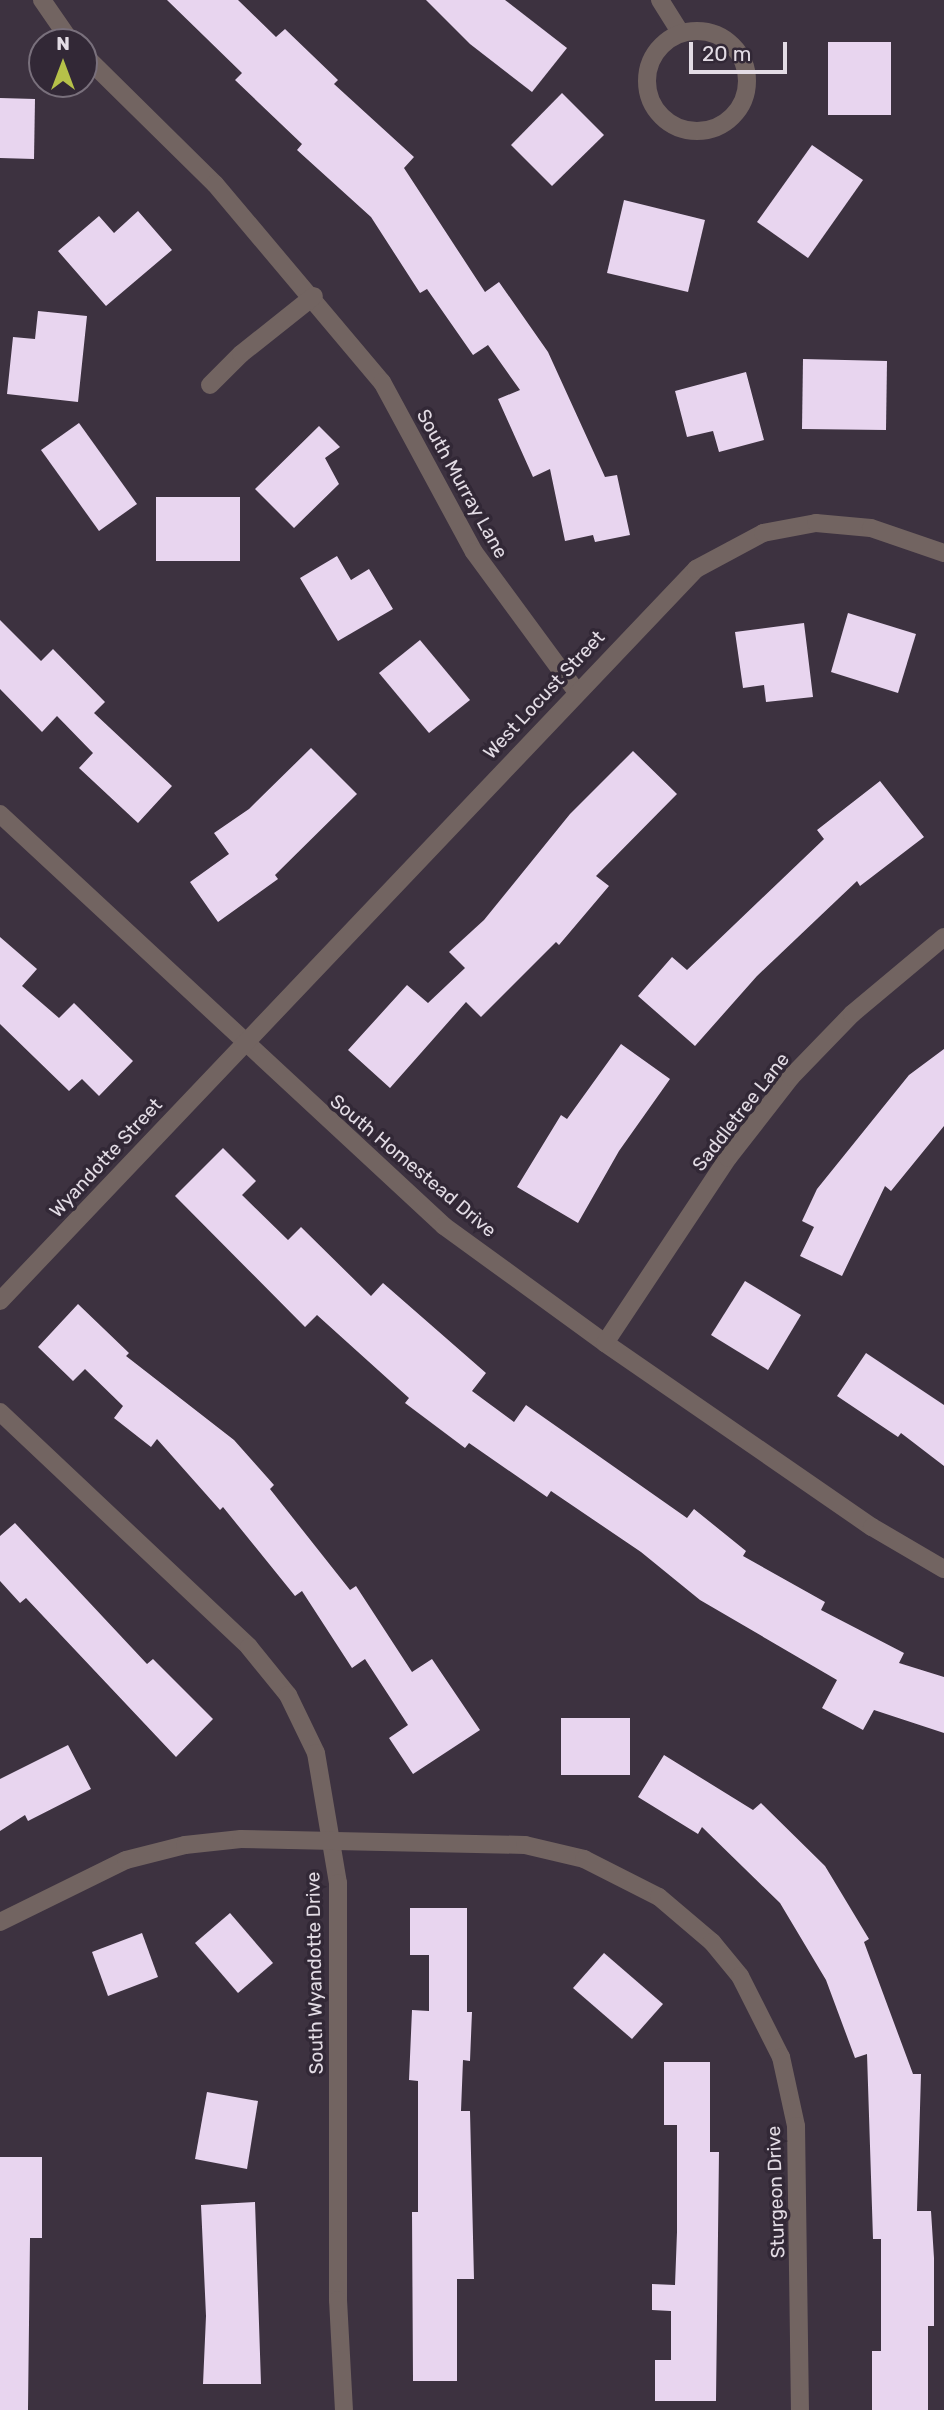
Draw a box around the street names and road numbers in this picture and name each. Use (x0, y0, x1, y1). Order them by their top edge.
street label: South Murray Lane (411, 405, 513, 563)
street label: West Locust Street (479, 626, 609, 764)
street label: Saddletree Lane (688, 1048, 794, 1176)
street label: South Homestead Drive (325, 1090, 501, 1242)
street label: Wyandotte Street (45, 1094, 167, 1222)
street label: South Wyandotte Drive (302, 1871, 328, 2075)
street label: Sturgeon Drive (762, 2125, 790, 2259)

